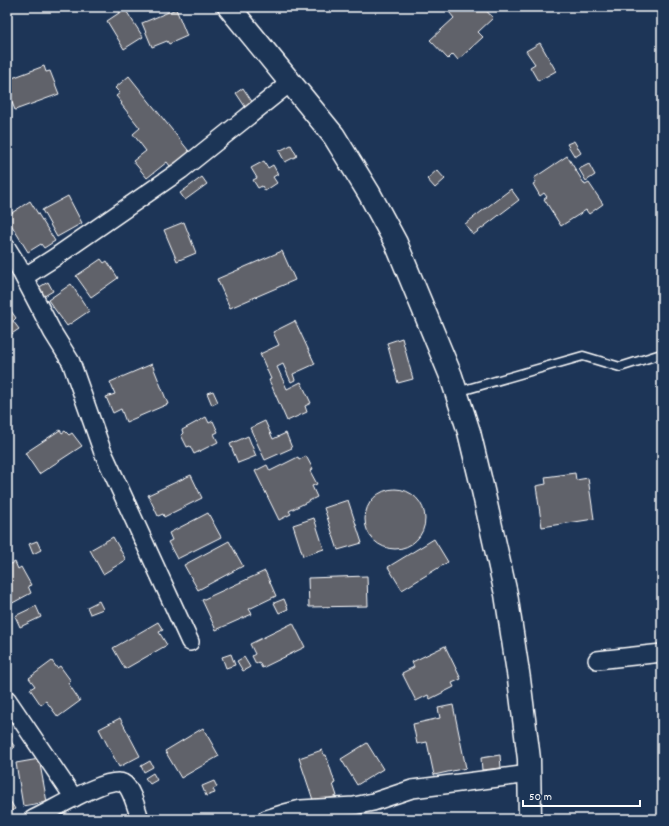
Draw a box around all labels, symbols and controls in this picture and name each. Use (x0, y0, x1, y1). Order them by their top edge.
scale bar (523, 782, 640, 808)
text: 50 m (529, 789, 552, 806)

